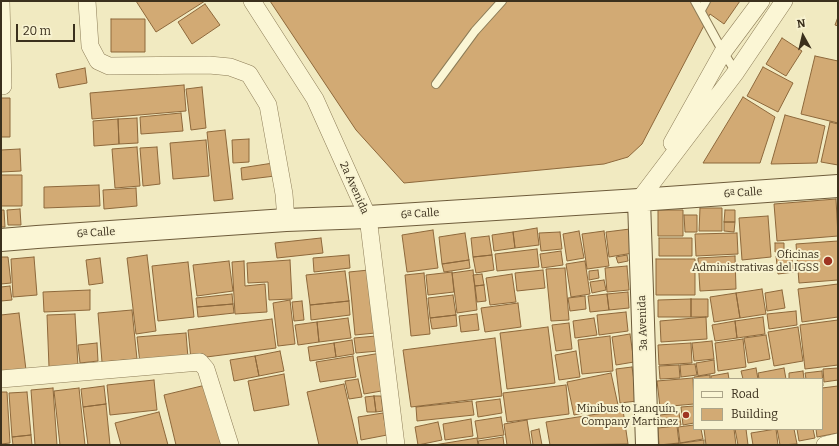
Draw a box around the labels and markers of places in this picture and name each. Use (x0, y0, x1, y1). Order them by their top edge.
place label: Oficinas Administrativas del IGSS (692, 248, 819, 274)
marker: Oficinas Administrativas del IGSS (822, 255, 834, 267)
place label: Minibus to Lanquín, Company Martinez (577, 402, 678, 428)
marker: Minibus to Lanquín, Company Martinez (681, 410, 691, 420)

